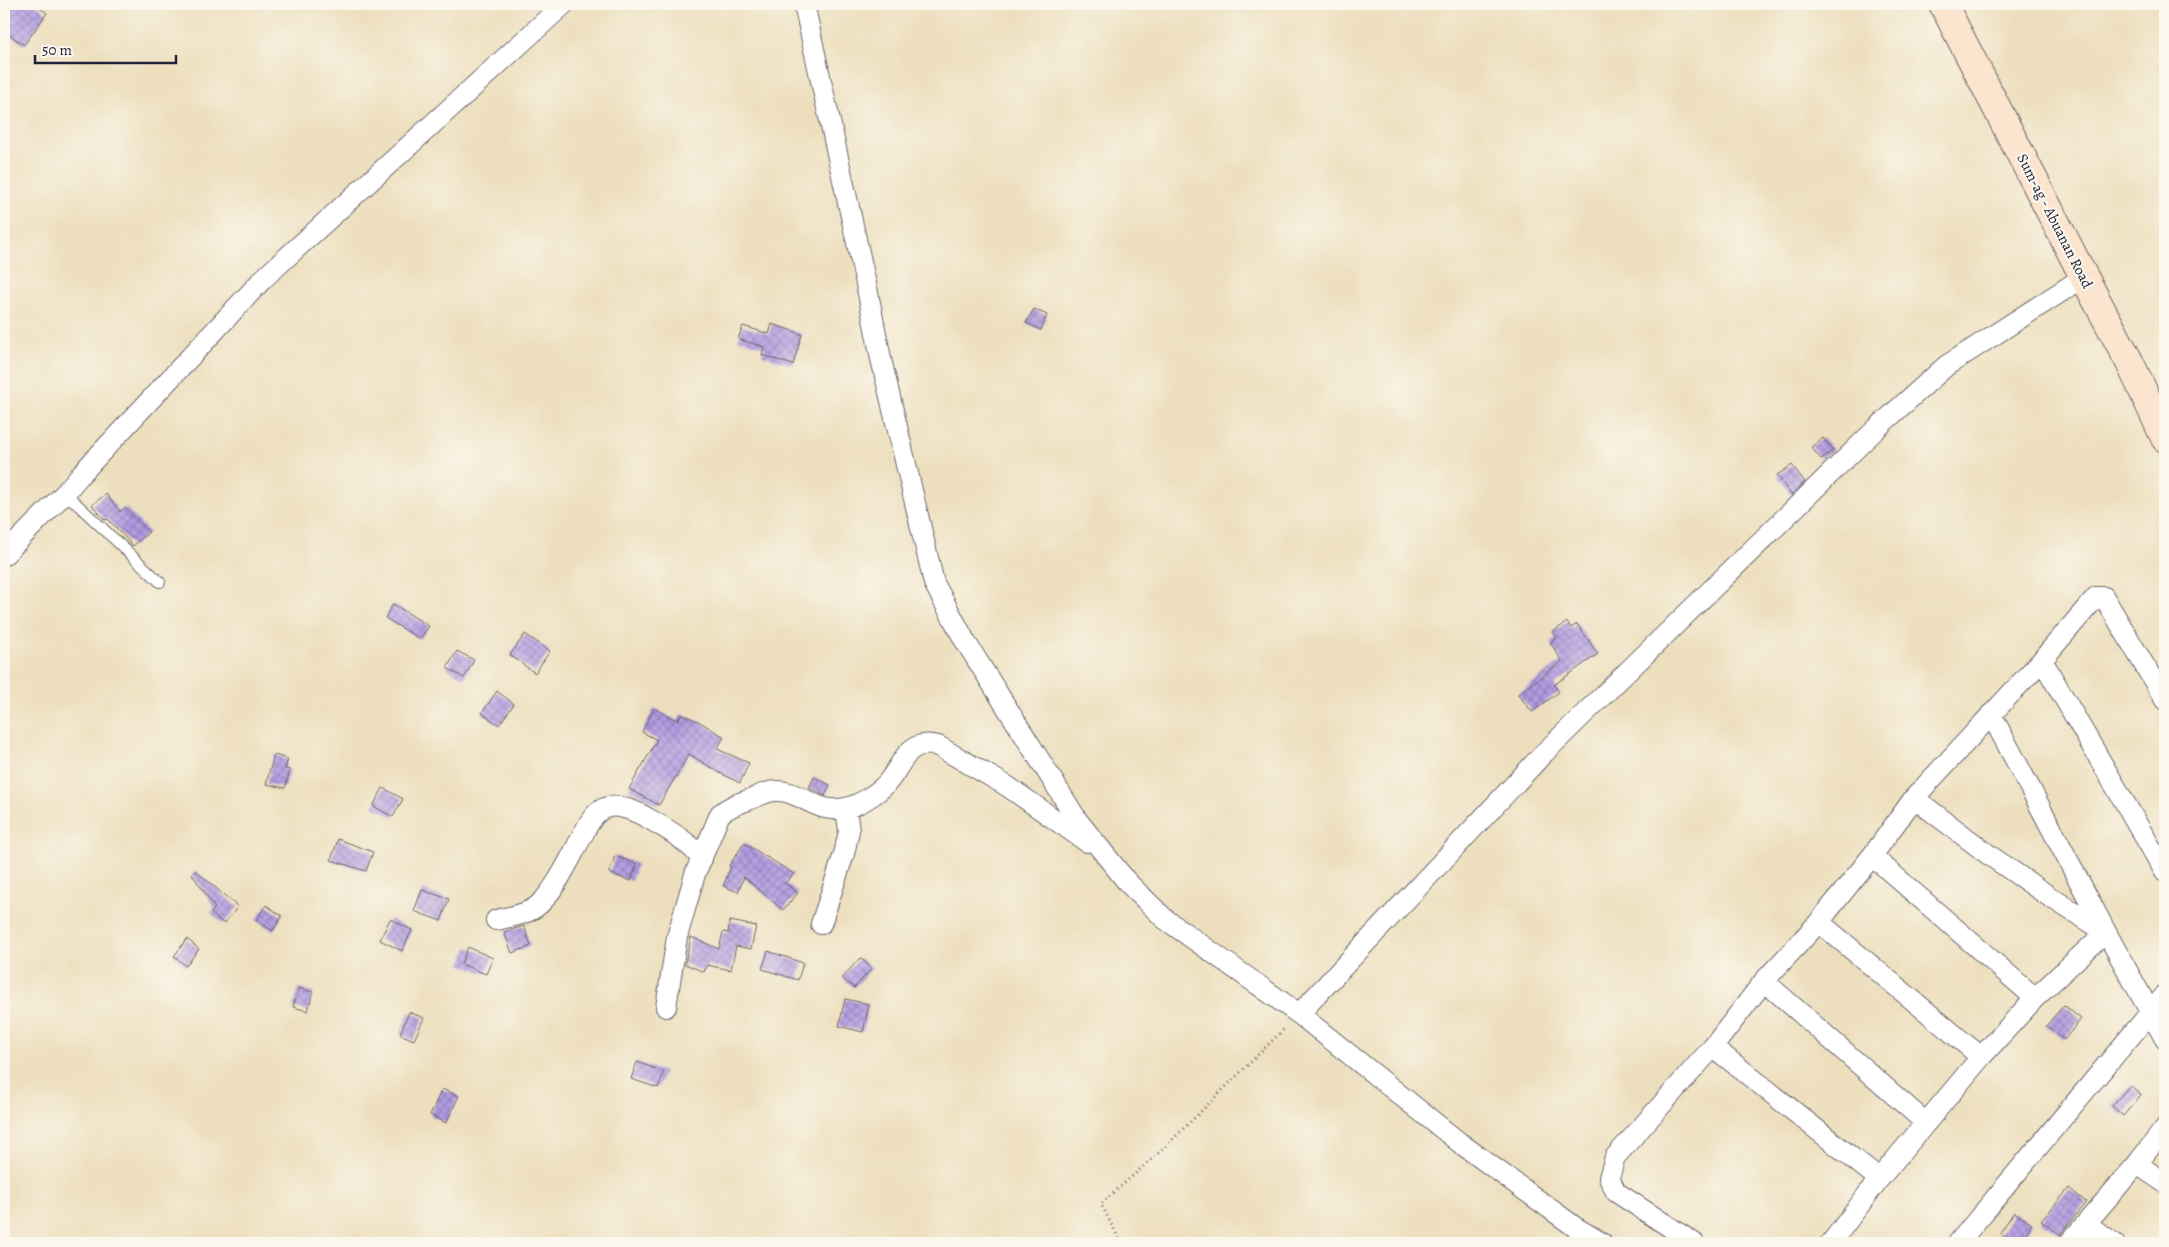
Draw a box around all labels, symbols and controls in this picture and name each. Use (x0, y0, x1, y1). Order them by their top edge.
scale bar (35, 32, 176, 64)
text: 50 m (42, 40, 72, 60)
street label: Sum-ag - Abuanan Road (2012, 150, 2098, 293)

